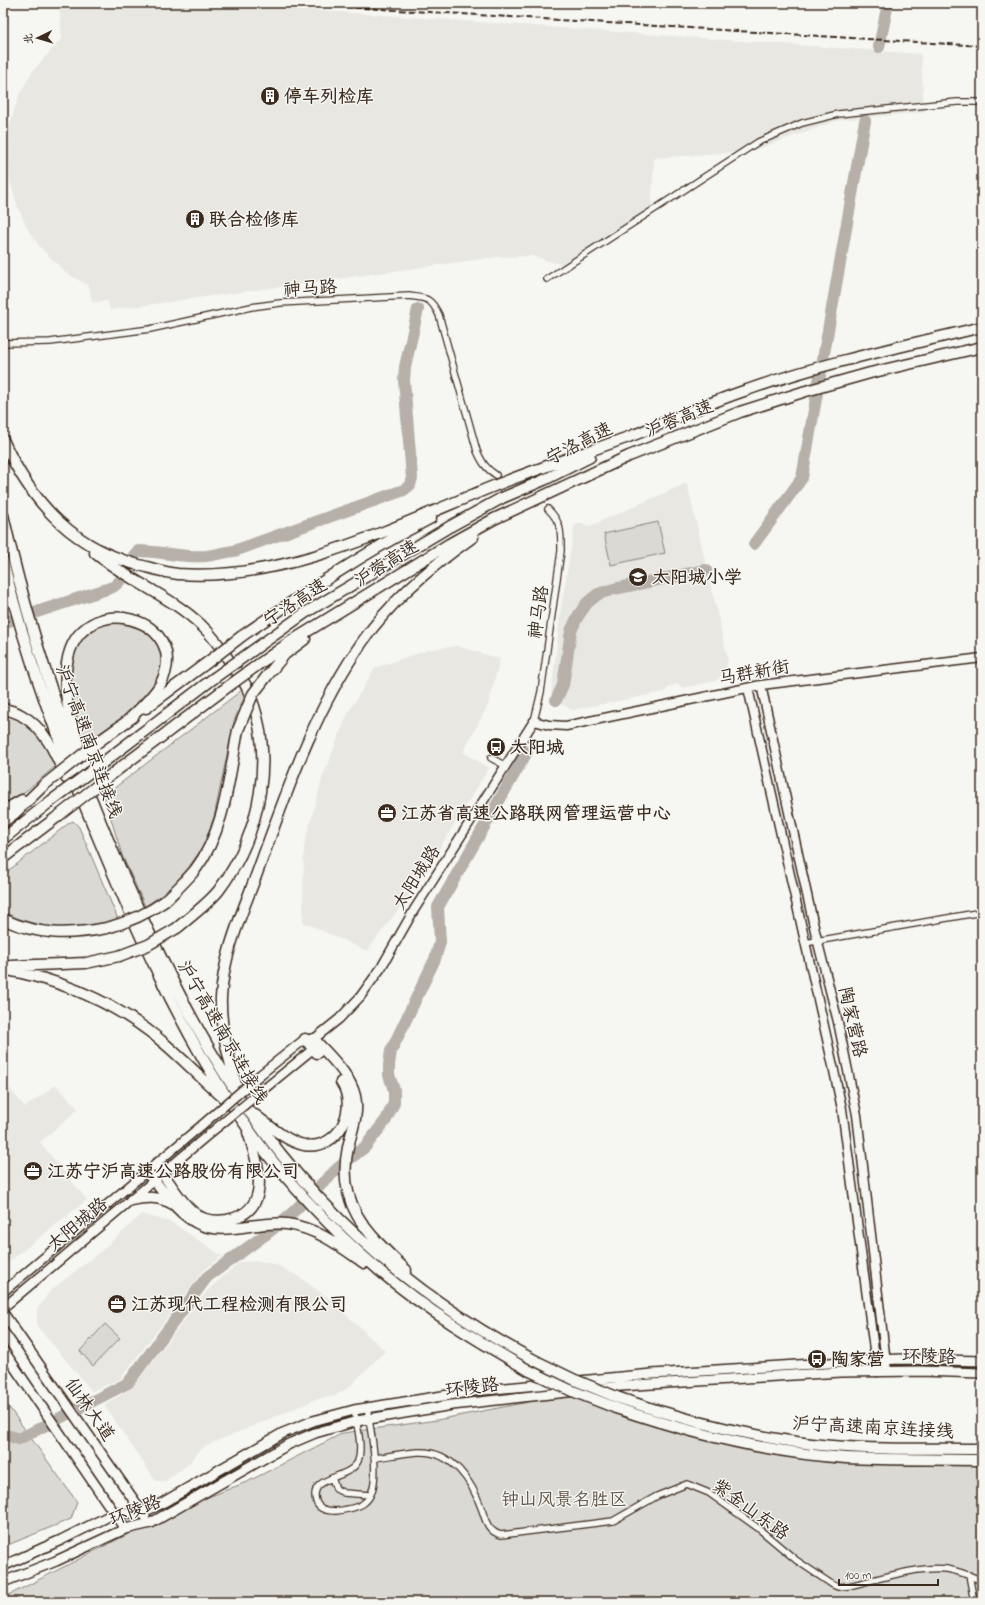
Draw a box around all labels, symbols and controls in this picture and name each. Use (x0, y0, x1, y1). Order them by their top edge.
north arrow (18, 18, 58, 58)
text: 北 (21, 33, 37, 45)
building icon: 停车列检库 (259, 85, 281, 107)
place label: 停车列检库 (284, 85, 374, 111)
building icon: 联合检修库 (184, 208, 206, 230)
place label: 联合检修库 (209, 208, 299, 234)
street label: 神马路 (282, 275, 338, 305)
street label: 沪蓉高速 (642, 394, 718, 445)
street label: 宁洛高速 (542, 417, 618, 473)
street label: 沪蓉高速 (350, 535, 424, 595)
school or university icon: 太阳城小学 (627, 566, 649, 588)
place label: 太阳城小学 (652, 566, 742, 592)
street label: 宁洛高速 (259, 573, 333, 634)
street label: 神马路 (523, 584, 557, 641)
street label: 马群新街 (717, 655, 792, 693)
street label: 沪宁高速南京连接线 (47, 661, 127, 822)
bus stop icon: 太阳城 (485, 736, 507, 758)
place label: 太阳城 (510, 736, 564, 762)
office icon: 江苏省高速公路联网管理运营中心 (376, 802, 398, 824)
place label: 江苏省高速公路联网管理运营中心 (401, 802, 671, 828)
street label: 太阳城路 (388, 841, 448, 915)
street label: 沪宁高速南京连接线 (170, 956, 273, 1110)
street label: 陶家营路 (830, 984, 872, 1060)
office icon: 江苏宁沪高速公路股份有限公司 (22, 1160, 44, 1182)
place label: 江苏宁沪高速公路股份有限公司 (47, 1160, 299, 1186)
street label: 太阳城路 (42, 1192, 114, 1259)
office icon: 江苏现代工程检测有限公司 (106, 1293, 128, 1315)
place label: 江苏现代工程检测有限公司 (131, 1293, 347, 1319)
street label: 环陵路 (902, 1345, 956, 1371)
bus stop icon: 陶家营 (806, 1348, 828, 1370)
place label: 陶家营 (831, 1348, 885, 1374)
street label: 仙林大道 (57, 1373, 120, 1447)
street label: 环陵路 (444, 1373, 501, 1405)
street label: 沪宁高速南京连接线 (791, 1412, 954, 1446)
street label: 紫金山东路 (706, 1474, 794, 1548)
park label: 钟山风景名胜区 (501, 1488, 627, 1514)
street label: 环陵路 (106, 1490, 166, 1534)
scale bar (839, 1561, 938, 1587)
text: 100 m (845, 1567, 872, 1585)

